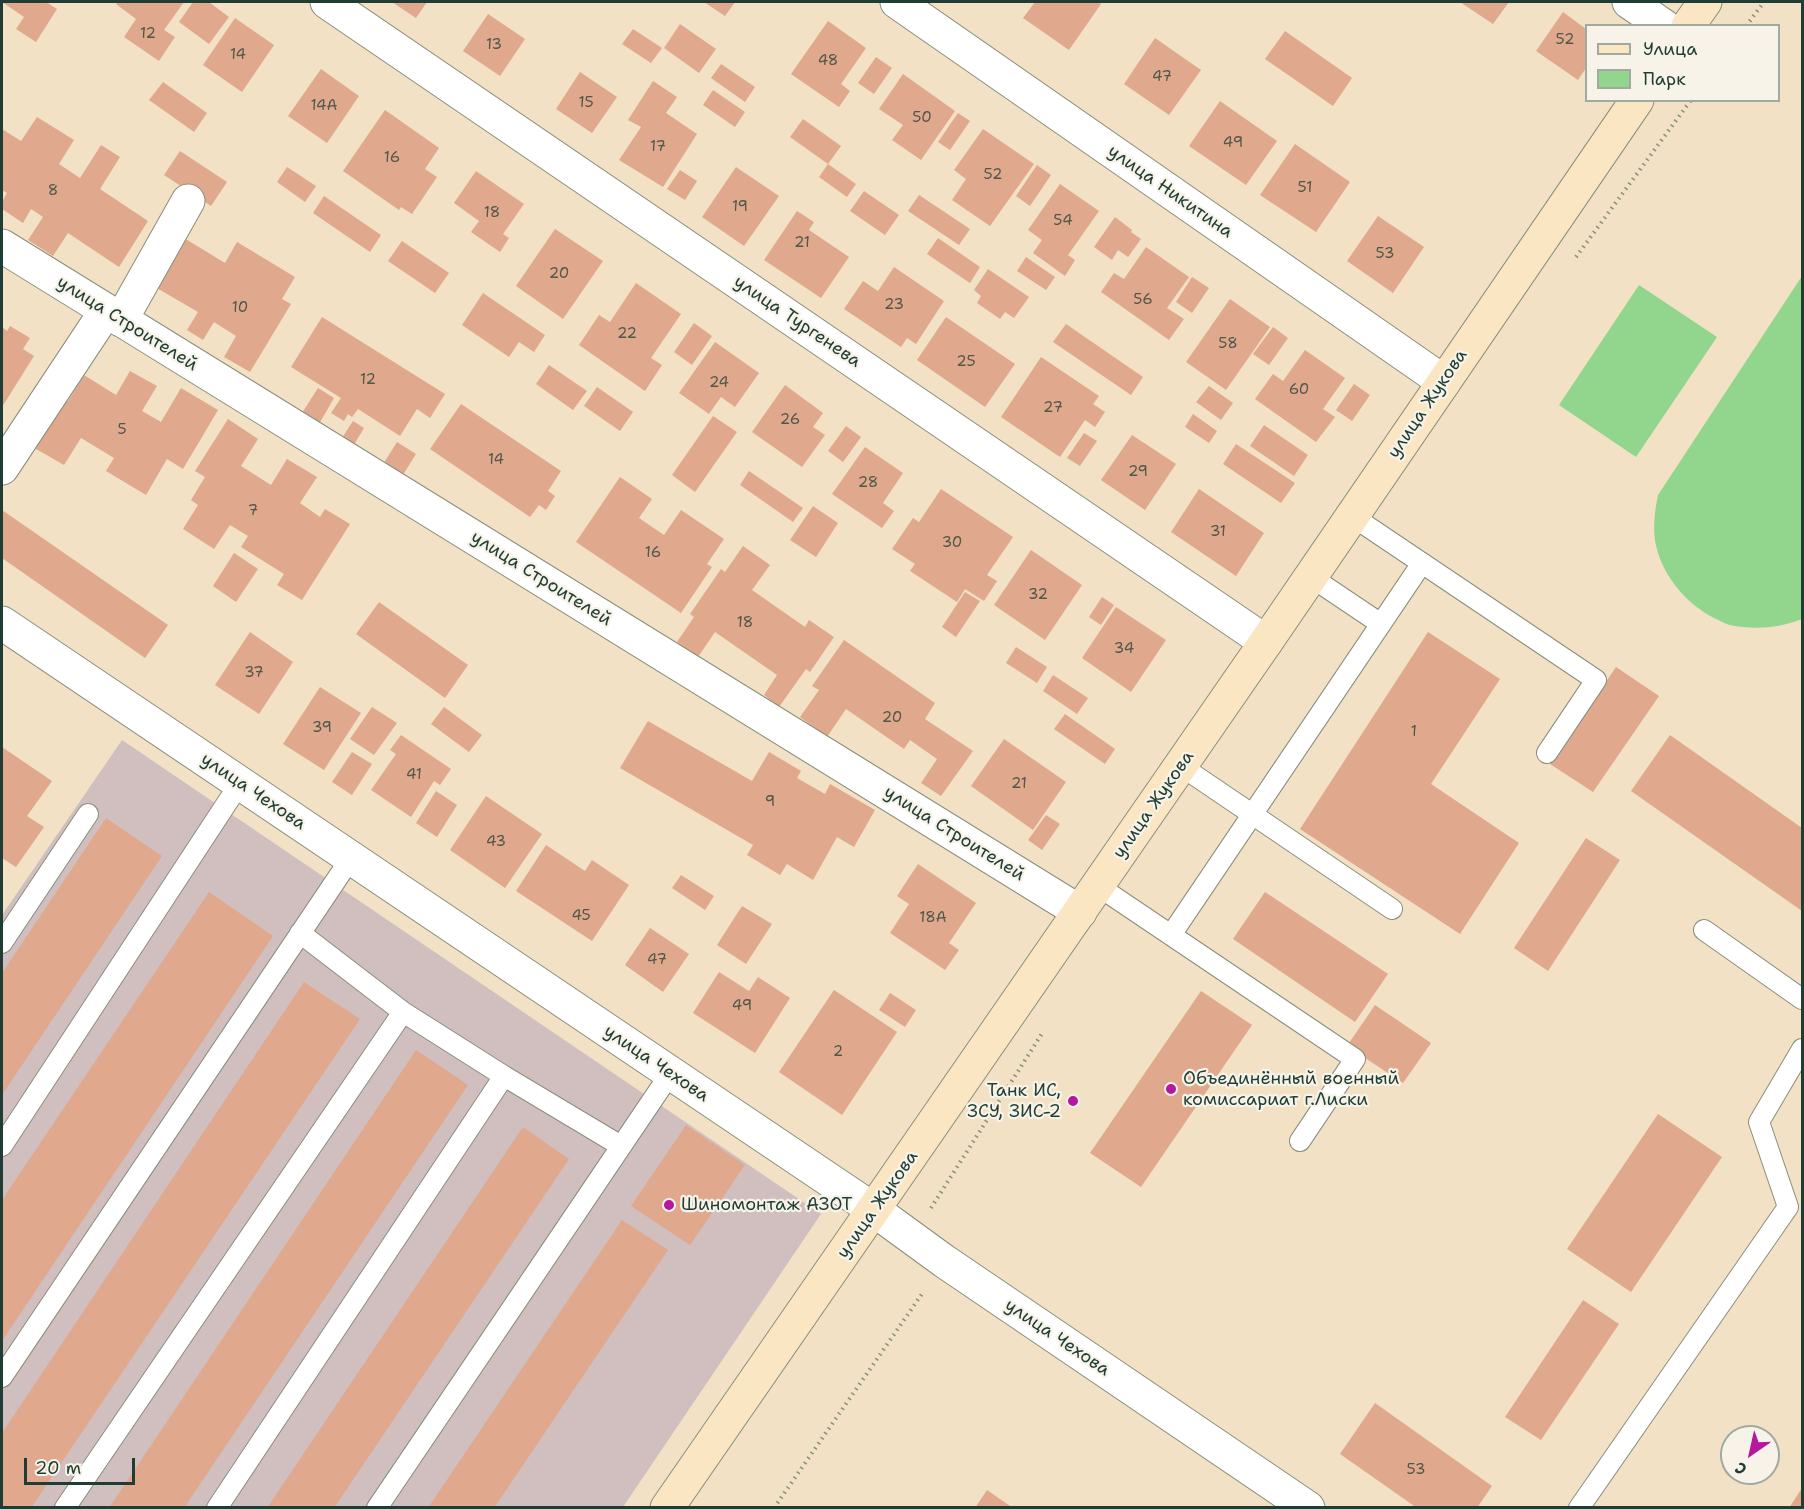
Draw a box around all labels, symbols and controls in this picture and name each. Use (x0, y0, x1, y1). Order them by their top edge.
legend (1585, 24, 1780, 102)
house number: 12 (140, 25, 156, 43)
house number: 52 (1556, 31, 1574, 49)
house number: 13 (486, 36, 502, 54)
text: Улица (1643, 37, 1697, 61)
house number: 14 (230, 46, 246, 64)
house number: 48 (818, 52, 838, 70)
text: Парк (1643, 67, 1686, 91)
house number: 47 (1152, 68, 1172, 86)
house number: 15 (578, 94, 594, 112)
house number: 14А (311, 97, 337, 115)
house number: 50 (912, 109, 932, 127)
house number: 49 (1223, 134, 1243, 152)
house number: 17 (650, 138, 666, 156)
street label: улица Никитина (1103, 141, 1237, 243)
house number: 16 (384, 149, 400, 167)
house number: 52 (984, 166, 1002, 184)
house number: 51 (1298, 179, 1312, 197)
house number: 8 (48, 182, 58, 200)
house number: 19 (732, 198, 748, 216)
house number: 18 (484, 204, 500, 222)
house number: 54 (1053, 212, 1073, 230)
house number: 21 (794, 234, 810, 252)
house number: 53 (1376, 245, 1394, 263)
house number: 20 (549, 265, 569, 283)
street label: улица Тургенева (729, 271, 865, 373)
street label: улица Строителей (53, 272, 201, 376)
house number: 56 (1133, 291, 1153, 309)
house number: 23 (884, 296, 904, 314)
house number: 10 (232, 299, 248, 317)
house number: 22 (617, 325, 637, 343)
house number: 58 (1218, 335, 1238, 353)
street label: улица Жукова (1384, 345, 1472, 463)
house number: 25 (956, 353, 976, 371)
house number: 12 (360, 371, 376, 389)
house number: 24 (709, 374, 729, 392)
house number: 60 (1289, 381, 1309, 399)
house number: 27 (1043, 399, 1063, 417)
house number: 26 (780, 411, 800, 429)
house number: 5 (117, 421, 127, 439)
house number: 14 (488, 451, 504, 469)
house number: 29 (1128, 463, 1148, 481)
house number: 28 (858, 474, 878, 492)
house number: 7 (248, 502, 258, 520)
house number: 31 (1210, 523, 1226, 541)
street label: улица Строителей (467, 527, 615, 631)
house number: 30 (942, 534, 962, 552)
house number: 16 (645, 544, 661, 562)
house number: 32 (1028, 586, 1048, 604)
house number: 18 (737, 614, 753, 632)
house number: 34 (1114, 640, 1134, 658)
house number: 37 (244, 664, 264, 682)
house number: 20 (882, 709, 902, 727)
house number: 39 (312, 719, 332, 737)
house number: 1 (1411, 723, 1417, 741)
street label: улица Жукова (1109, 747, 1199, 863)
street label: улица Чехова (196, 749, 310, 835)
house number: 41 (406, 766, 422, 784)
house number: 21 (1011, 775, 1027, 793)
street label: улица Строителей (880, 782, 1028, 886)
house number: 9 (765, 793, 775, 811)
house number: 43 (486, 833, 506, 851)
house number: 45 (571, 907, 591, 925)
house number: 18А (919, 909, 947, 927)
house number: 47 (647, 951, 667, 969)
house number: 49 (732, 997, 752, 1015)
street label: улица Чехова (599, 1021, 713, 1107)
house number: 2 (833, 1043, 843, 1061)
place label: Объединённый военный комиссариат г.Лиски (1183, 1068, 1399, 1110)
place label: Танк ИС, ЗСУ, ЗИС-2 (967, 1080, 1061, 1122)
marker: Объединённый военный комиссариат г.Лиски (1164, 1082, 1178, 1096)
marker: Танк ИС, ЗСУ, ЗИС-2 (1066, 1094, 1080, 1108)
street label: улица Жукова (833, 1147, 923, 1263)
place label: Шиномонтаж АЗОТ (681, 1194, 853, 1216)
marker: Шиномонтаж АЗОТ (662, 1198, 676, 1212)
street label: улица Чехова (1000, 1295, 1114, 1381)
north arrow (1720, 1425, 1780, 1485)
scale bar (27, 1446, 138, 1484)
text: 20 m (35, 1456, 81, 1480)
text: С (1731, 1457, 1751, 1480)
house number: 53 (1407, 1461, 1425, 1479)

